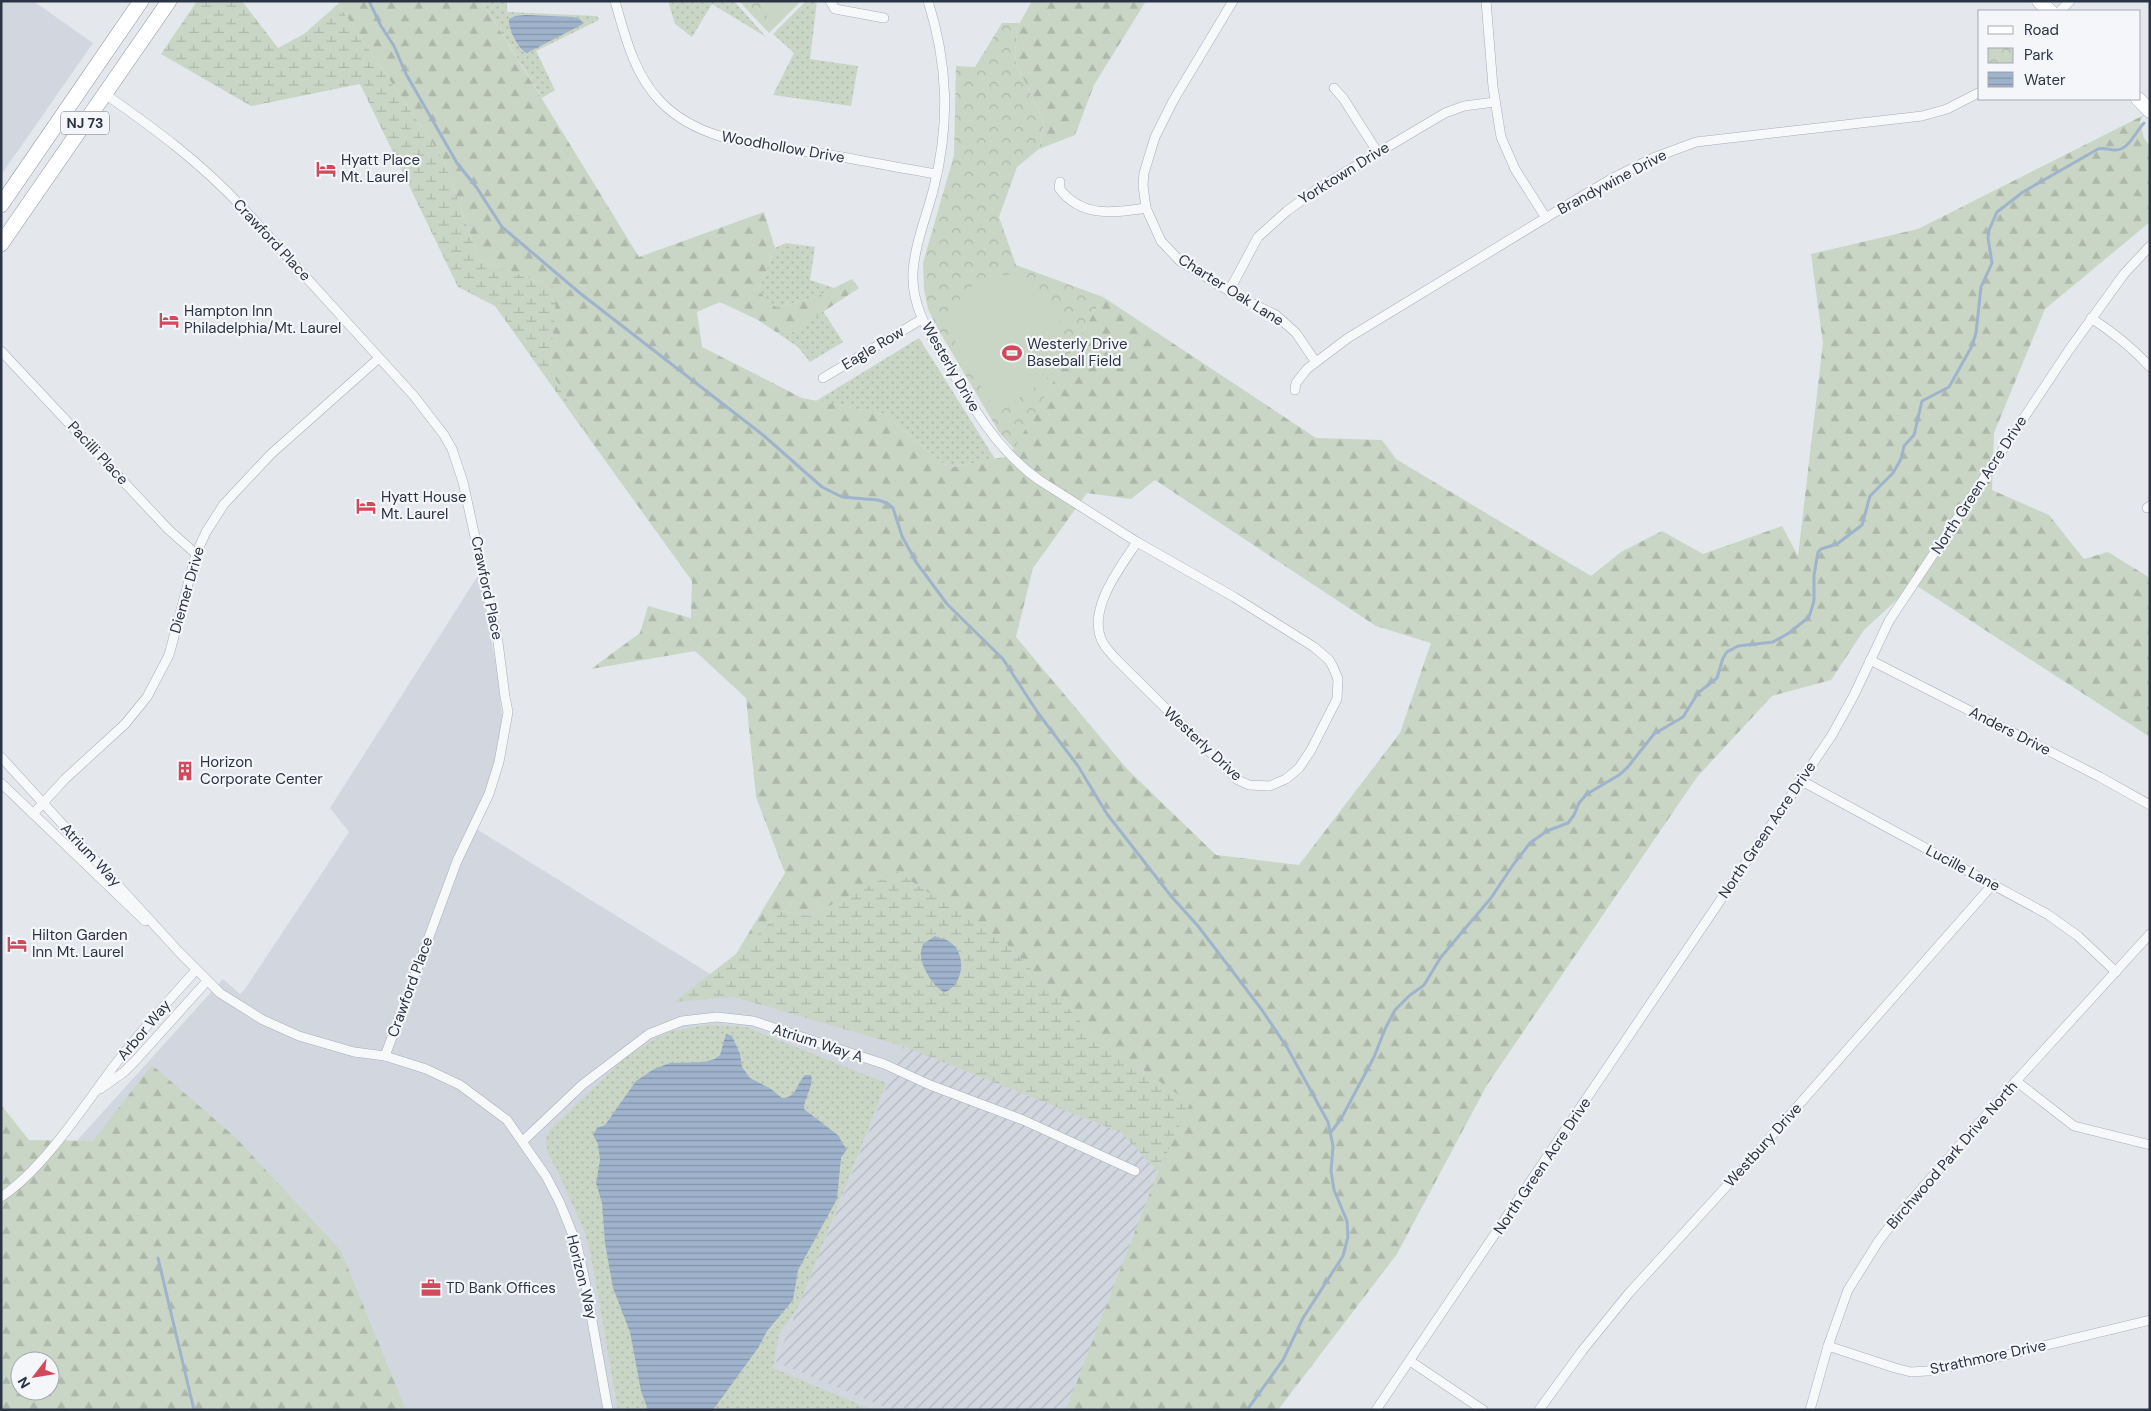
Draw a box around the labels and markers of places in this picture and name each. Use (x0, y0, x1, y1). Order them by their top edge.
place label: Hyatt Place Mt. Laurel (341, 150, 420, 187)
hotel icon: Hyatt Place Mt. Laurel (315, 158, 337, 180)
place label: Hampton Inn Philadelphia/Mt. Laurel (184, 301, 341, 338)
hotel icon: Hampton Inn Philadelphia/Mt. Laurel (158, 309, 180, 331)
place label: Westerly Drive Baseball Field (1027, 334, 1127, 371)
sports icon: Westerly Drive Baseball Field (1001, 342, 1023, 364)
place label: Hyatt House Mt. Laurel (381, 487, 467, 524)
hotel icon: Hyatt House Mt. Laurel (355, 495, 377, 517)
place label: Horizon Corporate Center (200, 752, 323, 789)
building icon: Horizon Corporate Center (174, 760, 196, 782)
place label: Hilton Garden Inn Mt. Laurel (32, 925, 128, 962)
hotel icon: Hilton Garden Inn Mt. Laurel (6, 933, 28, 955)
office icon: TD Bank Offices (420, 1277, 442, 1299)
place label: TD Bank Offices (446, 1278, 556, 1298)

